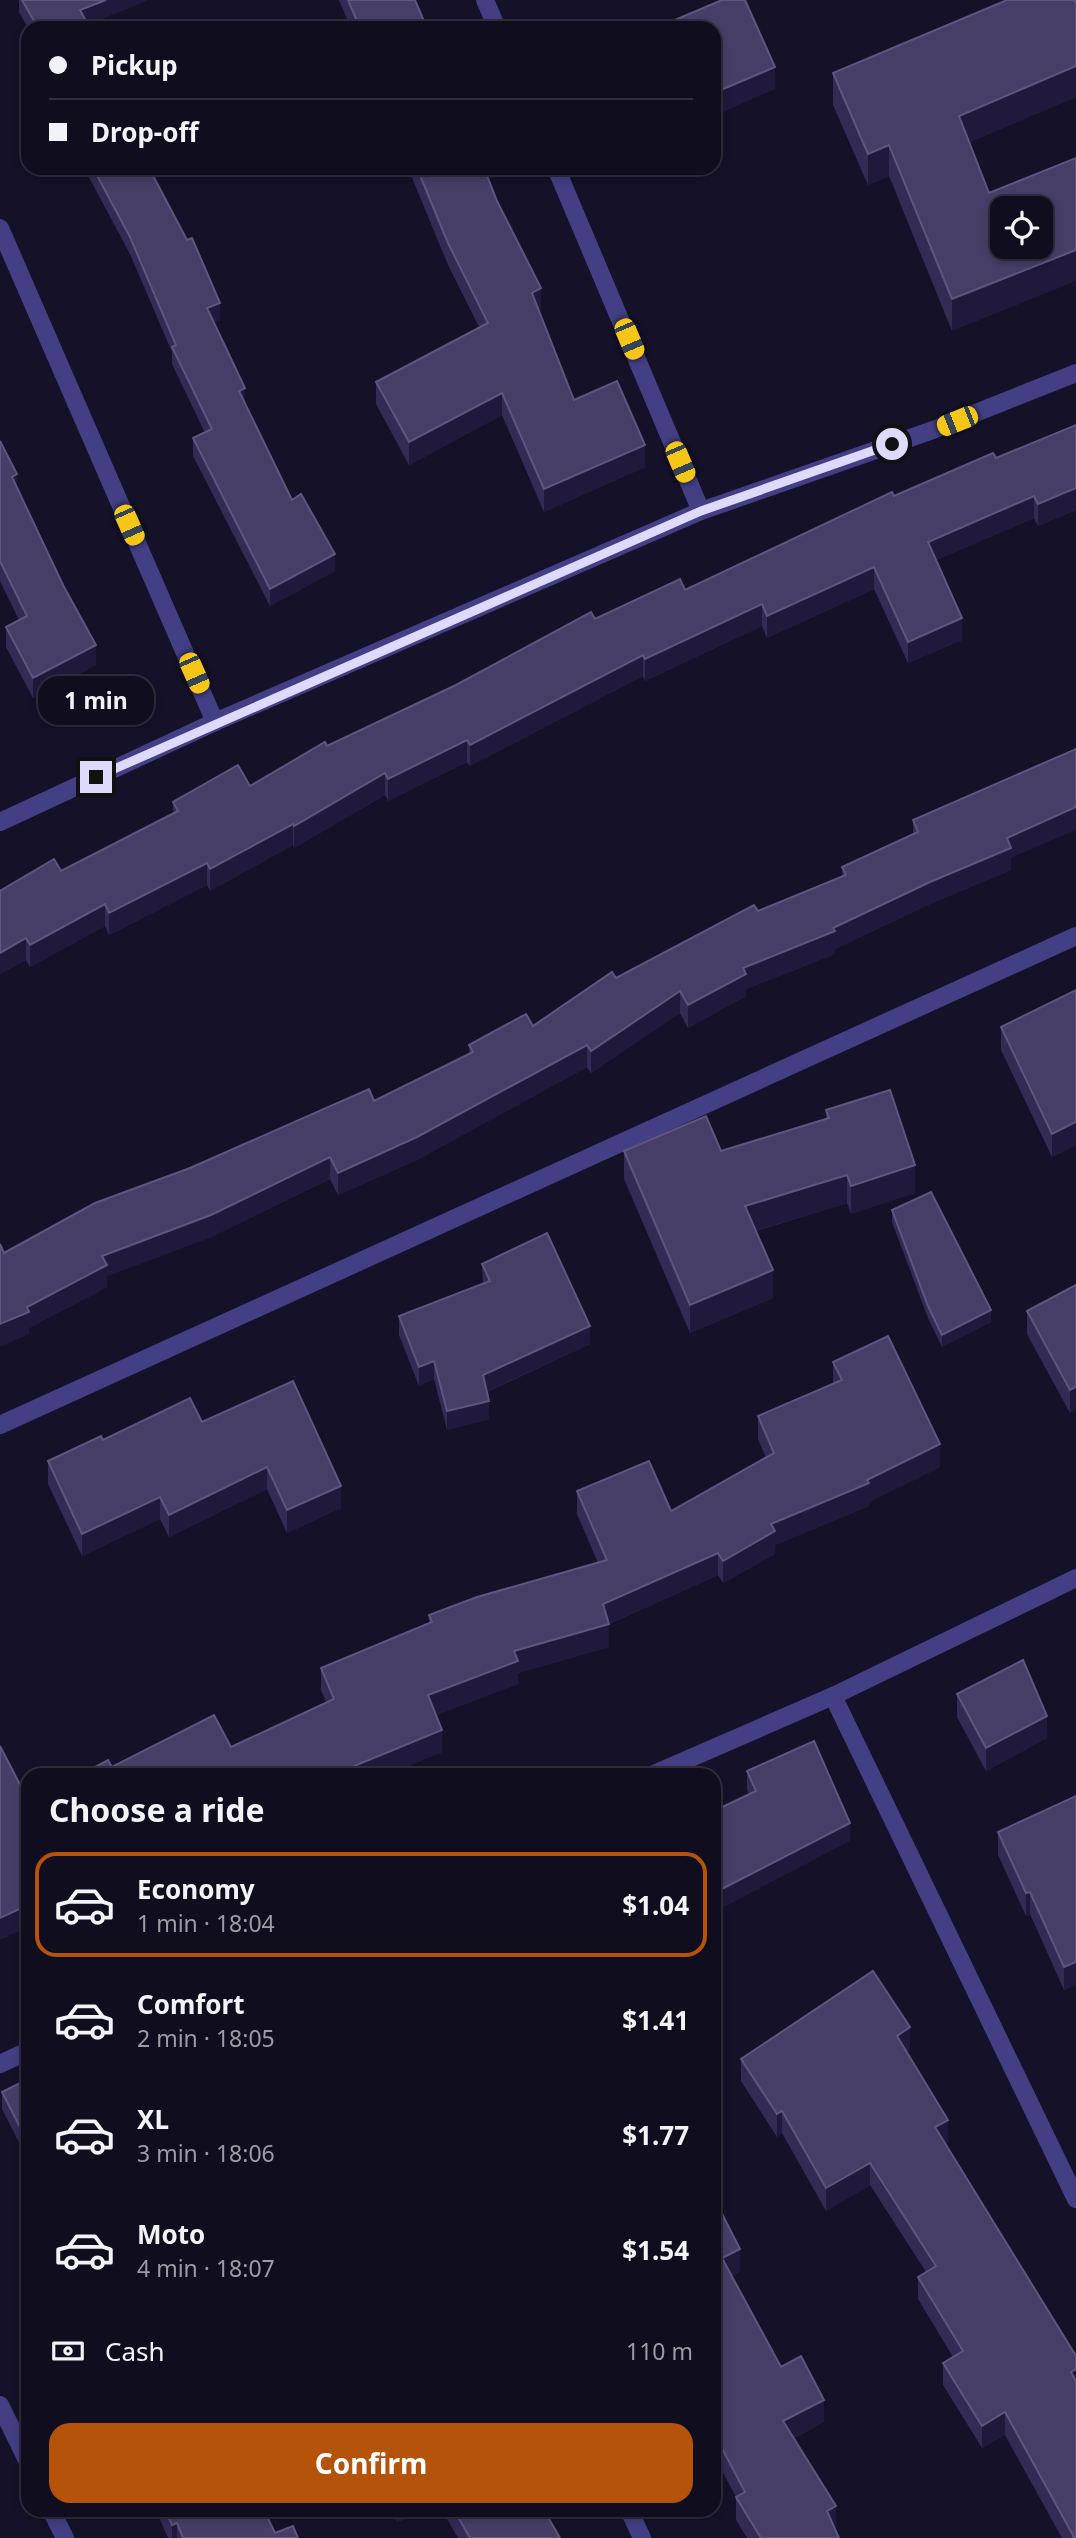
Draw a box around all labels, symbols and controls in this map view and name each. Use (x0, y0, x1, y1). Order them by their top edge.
text: Pickup (91, 47, 178, 83)
text: Drop-off (91, 114, 198, 150)
map controls (990, 196, 1053, 259)
button: locate (990, 196, 1053, 259)
car (612, 316, 647, 362)
car (934, 403, 981, 439)
route start (876, 428, 908, 460)
car (663, 439, 698, 485)
car (111, 502, 148, 548)
car (176, 650, 213, 696)
callout: 1 min (38, 676, 154, 724)
text: 1 min (64, 684, 128, 716)
route end (80, 761, 112, 793)
text: Choose a ride (49, 1788, 265, 1831)
text: Economy (137, 1871, 255, 1907)
icon: car (53, 1873, 116, 1936)
text: $1.04 (622, 1887, 689, 1923)
text: 1 min · 18:04 (137, 1907, 275, 1939)
text: Comfort (137, 1986, 245, 2022)
icon: car (53, 1988, 116, 2051)
text: $1.41 (622, 2002, 689, 2038)
text: 2 min · 18:05 (137, 2022, 275, 2054)
text: XL (137, 2101, 169, 2137)
icon: car (53, 2103, 116, 2166)
text: $1.77 (622, 2117, 689, 2153)
text: 3 min · 18:06 (137, 2137, 275, 2169)
text: Moto (137, 2216, 205, 2252)
icon: car (53, 2218, 116, 2281)
text: $1.54 (622, 2232, 689, 2268)
text: 4 min · 18:07 (137, 2252, 275, 2284)
icon: cash (49, 2332, 87, 2370)
text: Cash (105, 2333, 165, 2369)
text: 110 m (626, 2335, 693, 2367)
button: Confirm (49, 2423, 693, 2503)

